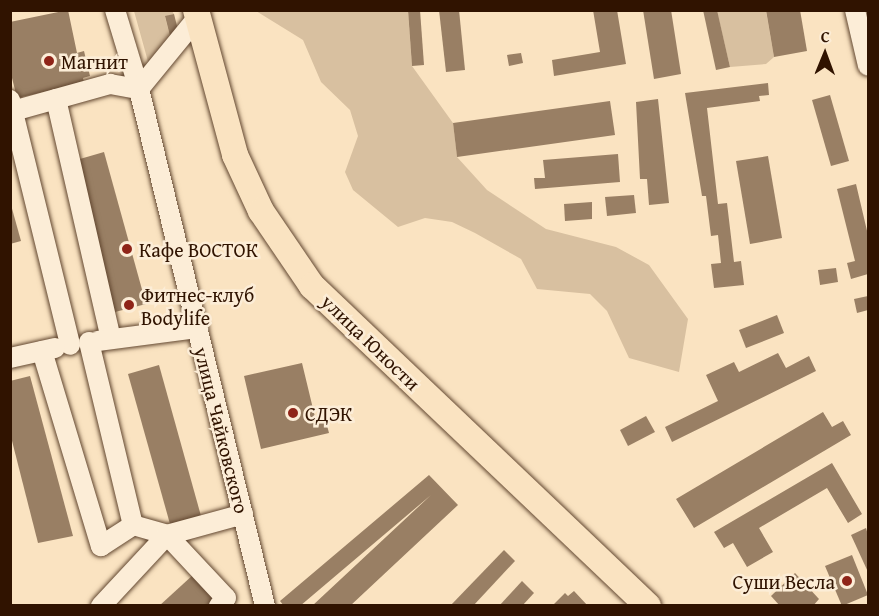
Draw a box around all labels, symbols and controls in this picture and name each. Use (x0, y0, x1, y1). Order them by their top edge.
north arrow (795, 24, 855, 84)
text: С (821, 24, 830, 48)
place label: Магнит (61, 49, 128, 73)
marker: Магнит (42, 54, 56, 68)
place label: Кафе ВОСТОК (139, 237, 258, 261)
marker: Кафе ВОСТОК (120, 242, 134, 256)
place label: Фитнес-клуб Bodylife (141, 282, 254, 329)
street label: улица Юности (317, 289, 425, 395)
marker: Фитнес-клуб Bodylife (122, 298, 136, 312)
street label: улица Чайковского (190, 344, 254, 516)
place label: СДЭК (305, 401, 352, 425)
marker: СДЭК (286, 406, 300, 420)
place label: Суши Весла (732, 569, 835, 593)
marker: Суши Весла (840, 574, 854, 588)

